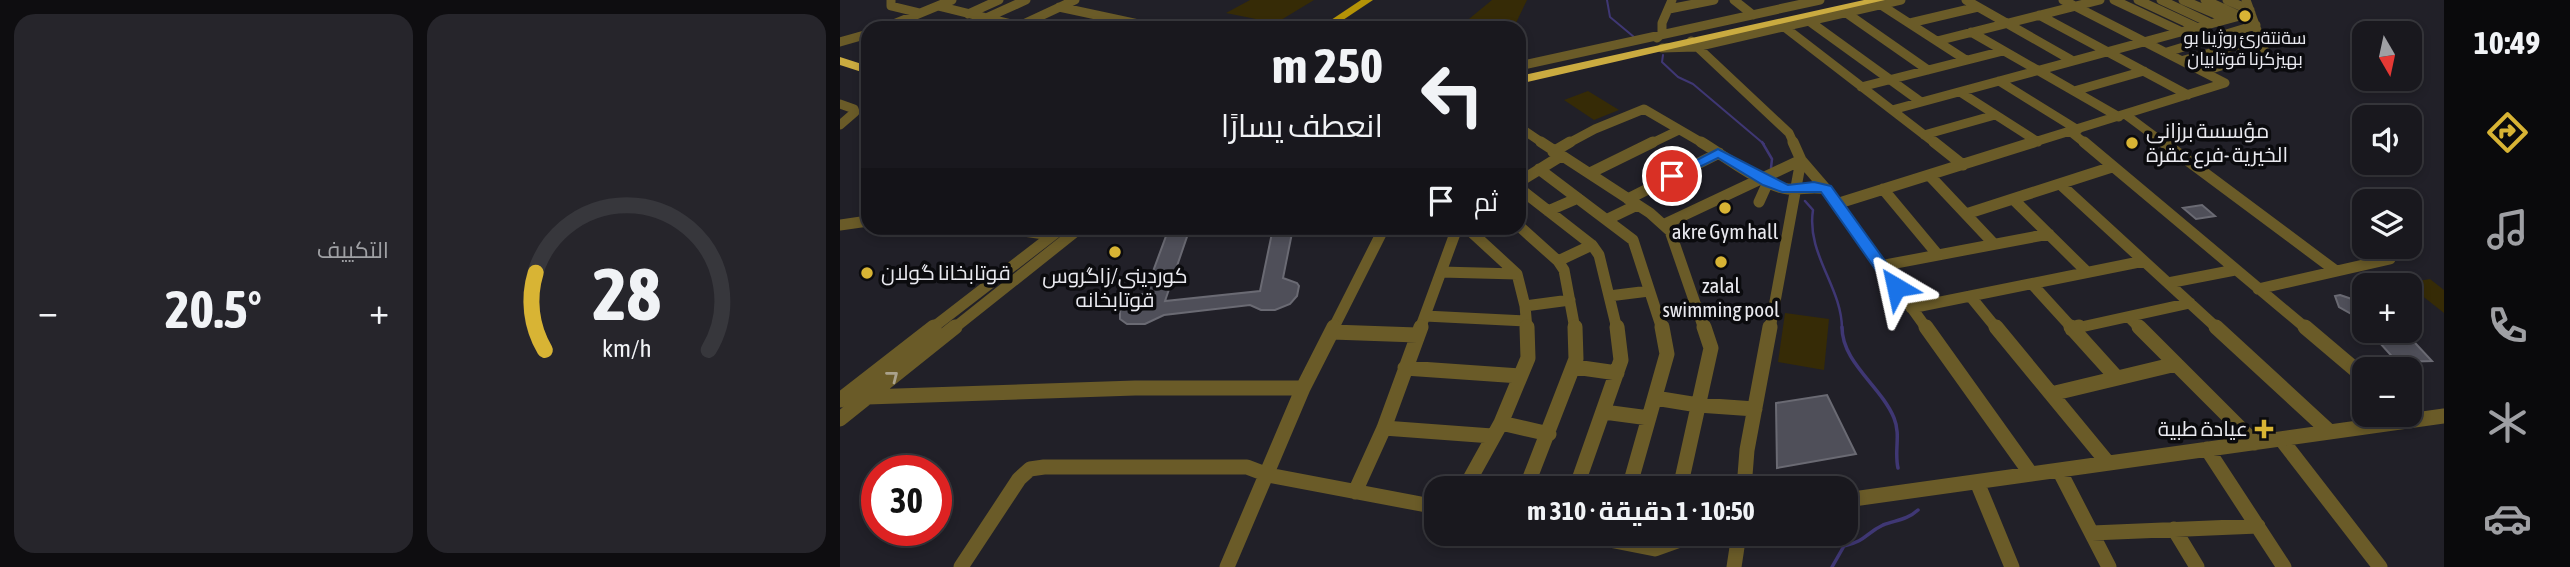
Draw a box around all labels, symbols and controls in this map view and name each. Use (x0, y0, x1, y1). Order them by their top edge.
marker: سةنتةرئ روژينا بو بهيزكرنا قوتابيان (2237, 8, 2253, 24)
north arrow (2352, 21, 2422, 91)
map controls (2352, 21, 2422, 427)
text: 10:49 (2474, 24, 2540, 61)
place label: سةنتةرئ روژينا بو بهيزكرنا قوتابيان (2184, 27, 2306, 70)
text: 250 m (1272, 37, 1383, 93)
icon: left (1407, 49, 1498, 140)
button: sound (2352, 105, 2422, 175)
text: انعطف يسارًا (1221, 107, 1383, 144)
icon: directions (2483, 108, 2532, 157)
place label: مؤسسة برزانى الخيرية -فرع عقرة (2146, 118, 2288, 169)
marker: مؤسسة برزانى الخيرية -فرع عقرة (2124, 135, 2140, 151)
pin (1642, 146, 1702, 206)
icon: arrive (1653, 157, 1691, 195)
icon: arrive (1422, 182, 1460, 220)
text: ثم (1474, 187, 1498, 217)
button: layers (2352, 189, 2422, 259)
marker: akre Gym hall (1717, 200, 1733, 216)
icon: music (2483, 205, 2532, 254)
place label: akre Gym hall (1672, 219, 1779, 243)
text: التكييف (317, 237, 389, 263)
marker: كورديني/زاگروس قوتابخانه‌ (1107, 244, 1123, 260)
position arrow (1859, 250, 1933, 324)
text: 28 (592, 252, 661, 335)
marker: zalal swimming pool (1713, 254, 1729, 270)
place label: قوتابخانا گولان (881, 260, 1011, 286)
place label: كورديني/زاگروس قوتابخانه‌ (1042, 263, 1188, 312)
marker: قوتابخانا گولان (859, 265, 875, 281)
place label: zalal swimming pool (1662, 273, 1780, 321)
button: + (2352, 273, 2422, 343)
text: 20.5° (165, 279, 262, 339)
text: − (38, 289, 58, 332)
text: + (369, 289, 389, 332)
icon: phone (2483, 301, 2532, 350)
text: km/h (602, 333, 651, 361)
button: − (2352, 357, 2422, 427)
one-way arrow (886, 372, 898, 385)
icon: climate (2483, 398, 2532, 447)
place label: عيادة طبية (2158, 416, 2248, 440)
marker: عيادة طبية (2254, 419, 2274, 439)
speed limit sign: 30 (861, 455, 952, 546)
icon: car (2483, 494, 2532, 543)
text: 10:50 · 1 دقيقة · 310 m (1527, 496, 1755, 526)

